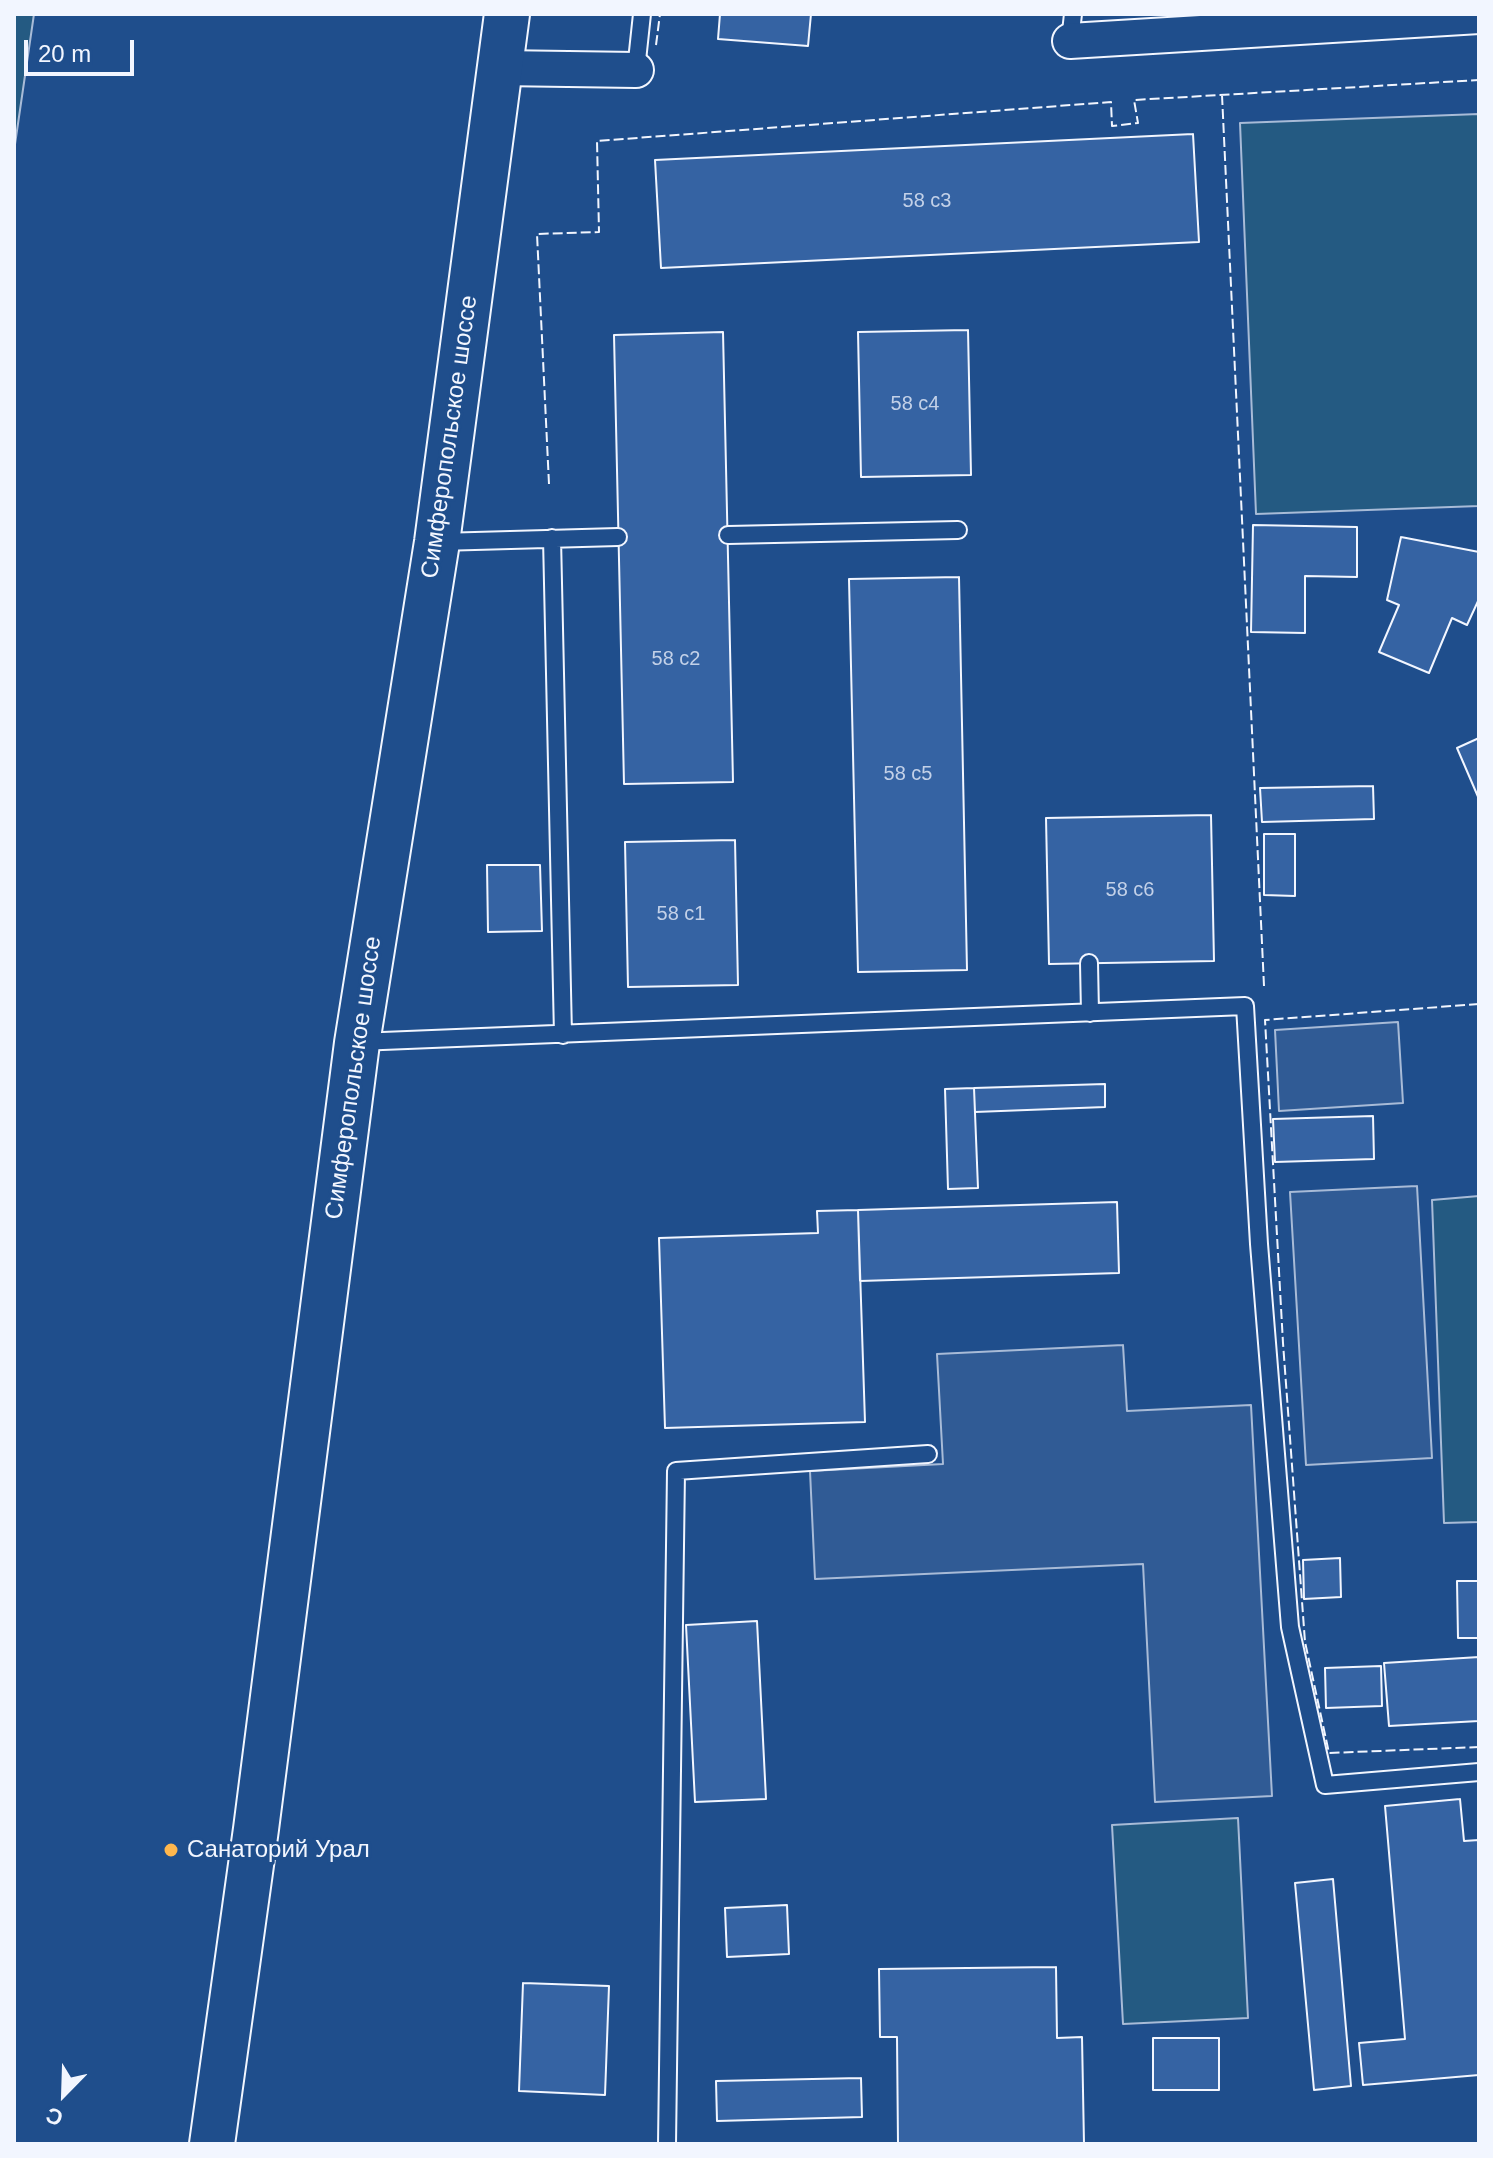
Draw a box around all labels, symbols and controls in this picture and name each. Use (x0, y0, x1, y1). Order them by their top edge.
scale bar (28, 24, 138, 74)
text: 20 m (38, 40, 91, 67)
house number: 58 с3 (903, 189, 951, 213)
street label: Симферопольское шоссе (416, 294, 484, 580)
house number: 58 с4 (891, 392, 939, 416)
house number: 58 с2 (652, 647, 700, 671)
house number: 58 с5 (884, 762, 932, 786)
house number: 58 с6 (1106, 878, 1154, 902)
house number: 58 с1 (657, 902, 705, 926)
street label: Симферопольское шоссе (320, 935, 388, 1221)
place label: Санаторий Урал (187, 1836, 370, 1864)
marker: Санаторий Урал (162, 1841, 180, 1859)
north arrow (24, 2054, 104, 2134)
text: С (42, 2102, 67, 2131)

